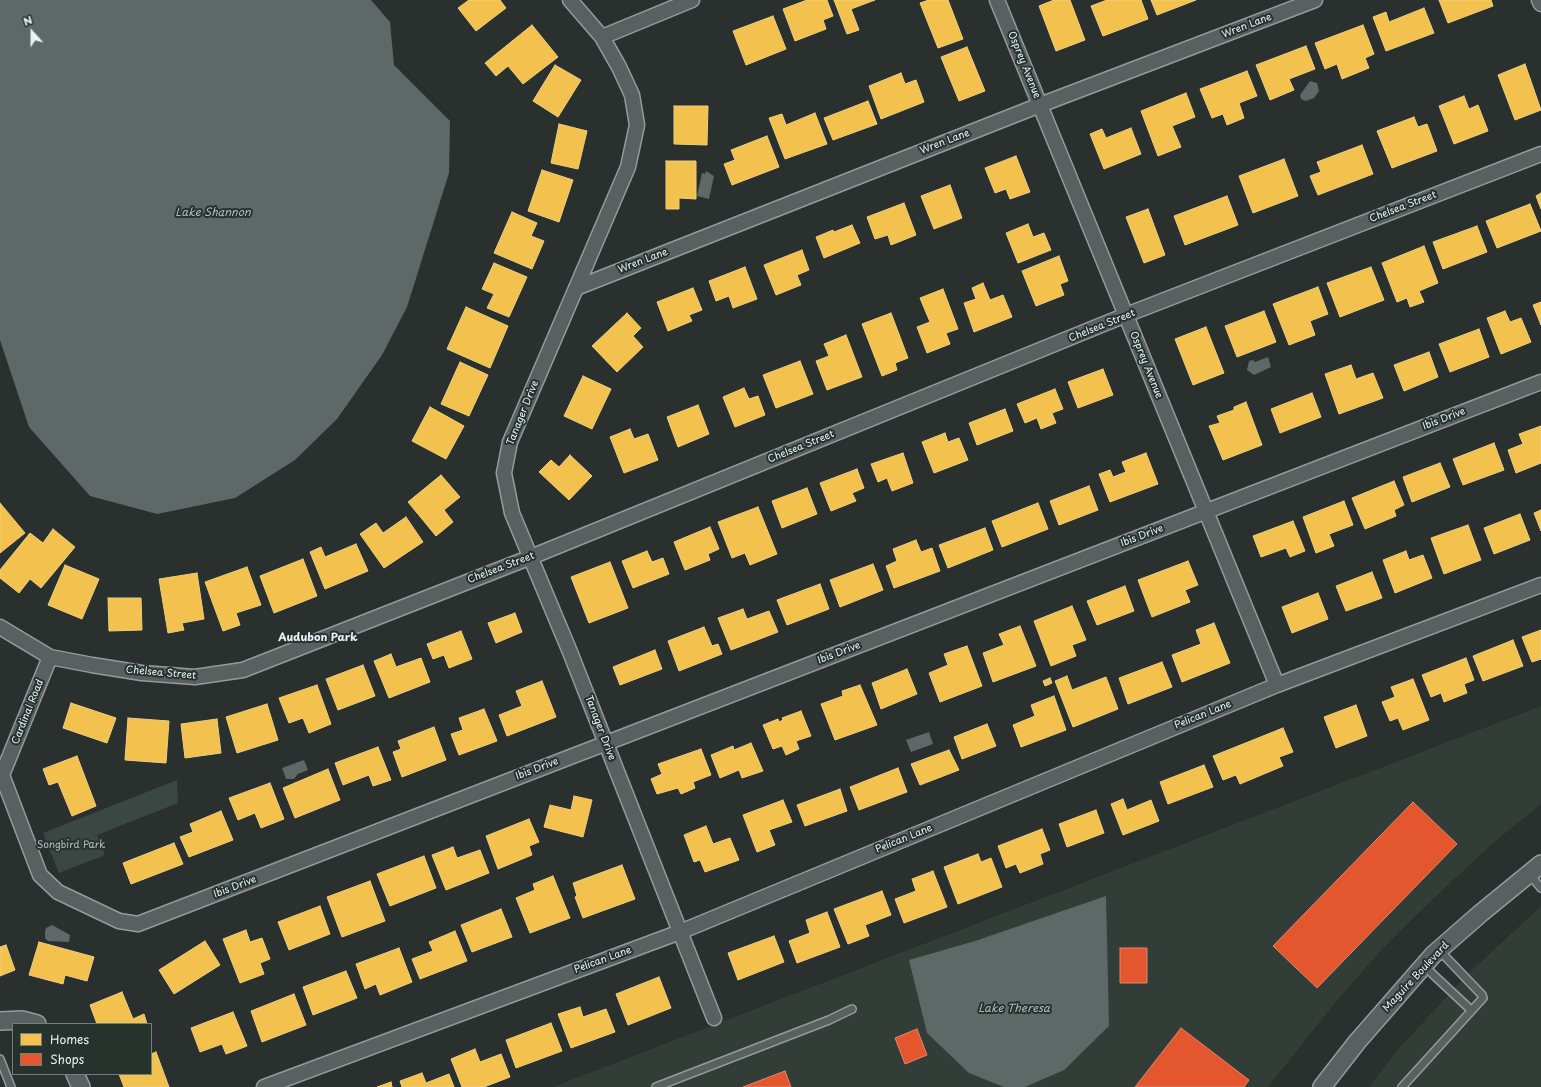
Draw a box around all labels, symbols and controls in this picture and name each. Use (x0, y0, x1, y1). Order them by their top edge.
text: N (20, 11, 35, 30)
street label: Wren Lane (1220, 11, 1274, 41)
north arrow (12, 12, 52, 52)
street label: Osprey Avenue (1005, 30, 1043, 100)
street label: Wren Lane (918, 127, 972, 157)
street label: Chelsea Street (1368, 189, 1438, 225)
water label: Lake Shannon (175, 206, 251, 220)
street label: Wren Lane (616, 246, 670, 276)
street label: Chelsea Street (1067, 307, 1137, 345)
street label: Osprey Avenue (1127, 330, 1165, 400)
street label: Tanager Drive (505, 379, 541, 447)
street label: Ibis Drive (1421, 405, 1467, 433)
street label: Chelsea Street (766, 428, 836, 466)
street label: Ibis Drive (1119, 522, 1165, 550)
street label: Chelsea Street (466, 550, 536, 586)
district label: Audubon Park (278, 631, 358, 645)
street label: Ibis Drive (816, 639, 862, 667)
street label: Chelsea Street (125, 664, 197, 682)
street label: Cardinal Road (10, 678, 46, 746)
street label: Tanager Drive (582, 694, 618, 762)
street label: Pelican Lane (1173, 698, 1233, 732)
street label: Ibis Drive (514, 755, 560, 783)
street label: Pelican Lane (874, 822, 934, 856)
park label: Songbird Park (37, 839, 105, 851)
street label: Ibis Drive (212, 873, 258, 901)
street label: Maguire Boulevard (1381, 940, 1451, 1014)
street label: Pelican Lane (573, 944, 633, 976)
water label: Lake Theresa (978, 1002, 1050, 1016)
legend (12, 1023, 152, 1075)
text: Homes (50, 1030, 89, 1048)
text: Shops (50, 1050, 84, 1068)

